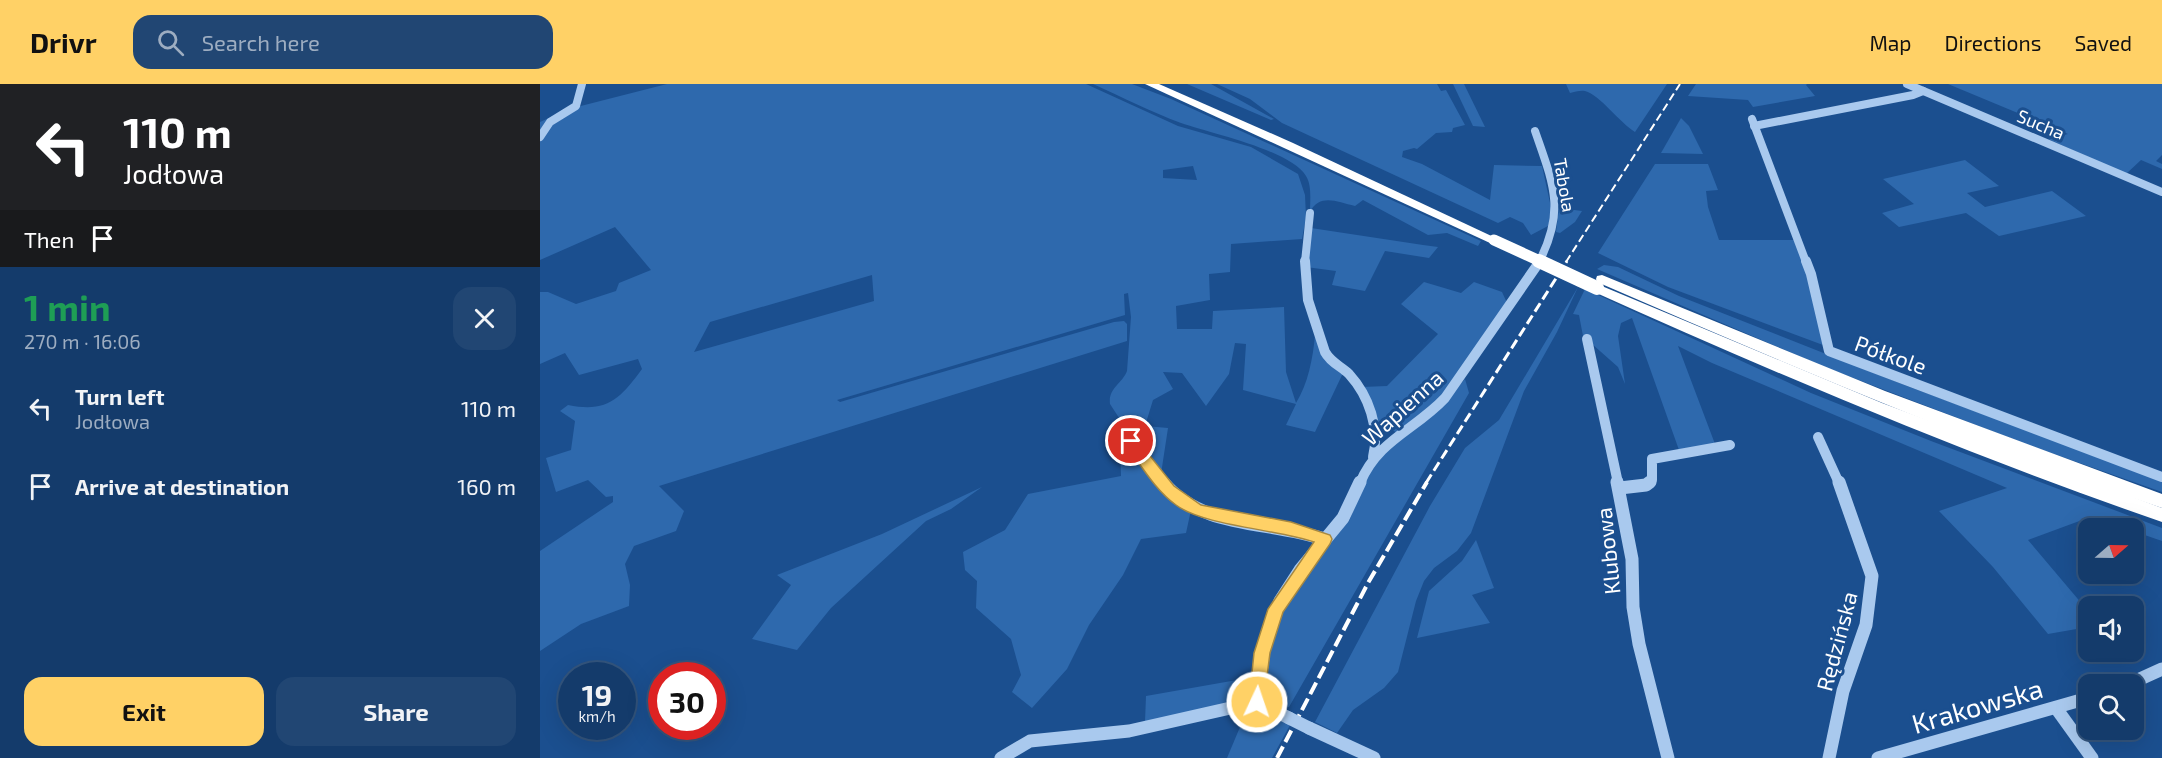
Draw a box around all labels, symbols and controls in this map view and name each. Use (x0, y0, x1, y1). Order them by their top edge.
search box (133, 15, 553, 69)
text: Drivr (30, 25, 97, 59)
icon: search (154, 26, 187, 59)
text: Search here (202, 29, 320, 55)
text: Map (1869, 30, 1912, 55)
text: Directions (1945, 30, 2041, 55)
text: Saved (2074, 30, 2132, 55)
street label: Sucha (2014, 104, 2068, 144)
text: 110 m (123, 106, 232, 156)
icon: left (24, 108, 102, 186)
street label: Tabola (1549, 156, 1581, 214)
text: Jodłowa (123, 157, 224, 189)
icon: arrive (86, 222, 119, 255)
text: Then (24, 226, 74, 252)
text: 1 min (24, 285, 111, 328)
button: close (453, 287, 516, 350)
text: 270 m · 16:06 (24, 329, 141, 353)
street label: Półkole (1852, 329, 1930, 379)
street label: Wapienna (1356, 364, 1448, 450)
text: Turn left (75, 383, 164, 409)
icon: left (24, 392, 57, 425)
text: 110 m (461, 395, 516, 421)
text: Jodłowa (75, 409, 150, 433)
pin (1105, 415, 1156, 466)
icon: arrive (1114, 424, 1147, 457)
icon: arrive (24, 470, 57, 503)
text: Arrive at destination (75, 473, 289, 499)
text: 160 m (457, 473, 516, 499)
street label: Klubowa (1590, 506, 1624, 596)
north arrow (2078, 518, 2144, 584)
map controls (2078, 518, 2144, 740)
street label: Rędzińska (1810, 588, 1862, 694)
button: sound (2078, 596, 2144, 662)
speed limit sign: 30 (648, 662, 726, 740)
position arrow (1225, 670, 1289, 734)
street label: Krakowska (1908, 671, 2046, 739)
button: search (2078, 674, 2144, 740)
text: 19 (582, 676, 612, 712)
button: Exit (24, 677, 264, 746)
button: Share (276, 677, 516, 746)
text: km/h (578, 707, 616, 725)

